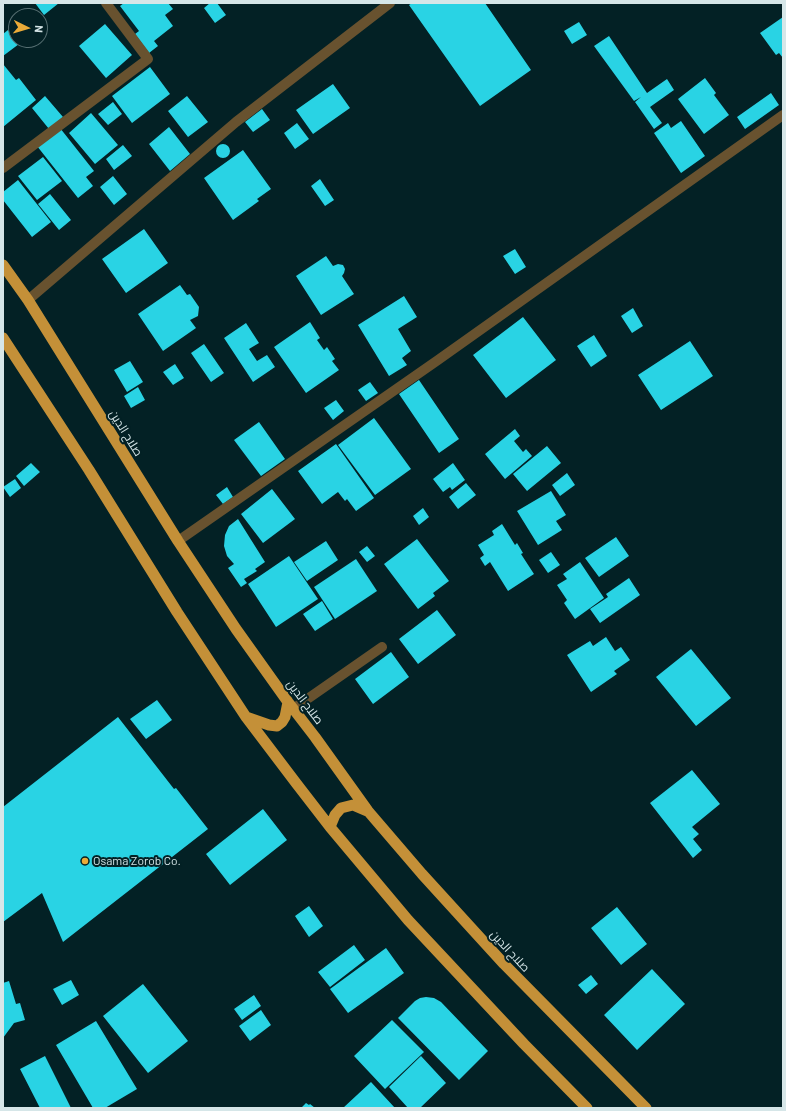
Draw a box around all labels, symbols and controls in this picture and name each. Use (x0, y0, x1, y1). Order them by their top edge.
north arrow (8, 8, 48, 48)
text: N (33, 25, 46, 33)
street label: صلاح الدين (106, 407, 146, 459)
street label: صلاح الدين (284, 677, 326, 727)
place label: Osama Zorob Co. (93, 854, 181, 868)
marker: Osama Zorob Co. (80, 856, 90, 866)
street label: صلاح الدين (487, 927, 533, 975)

